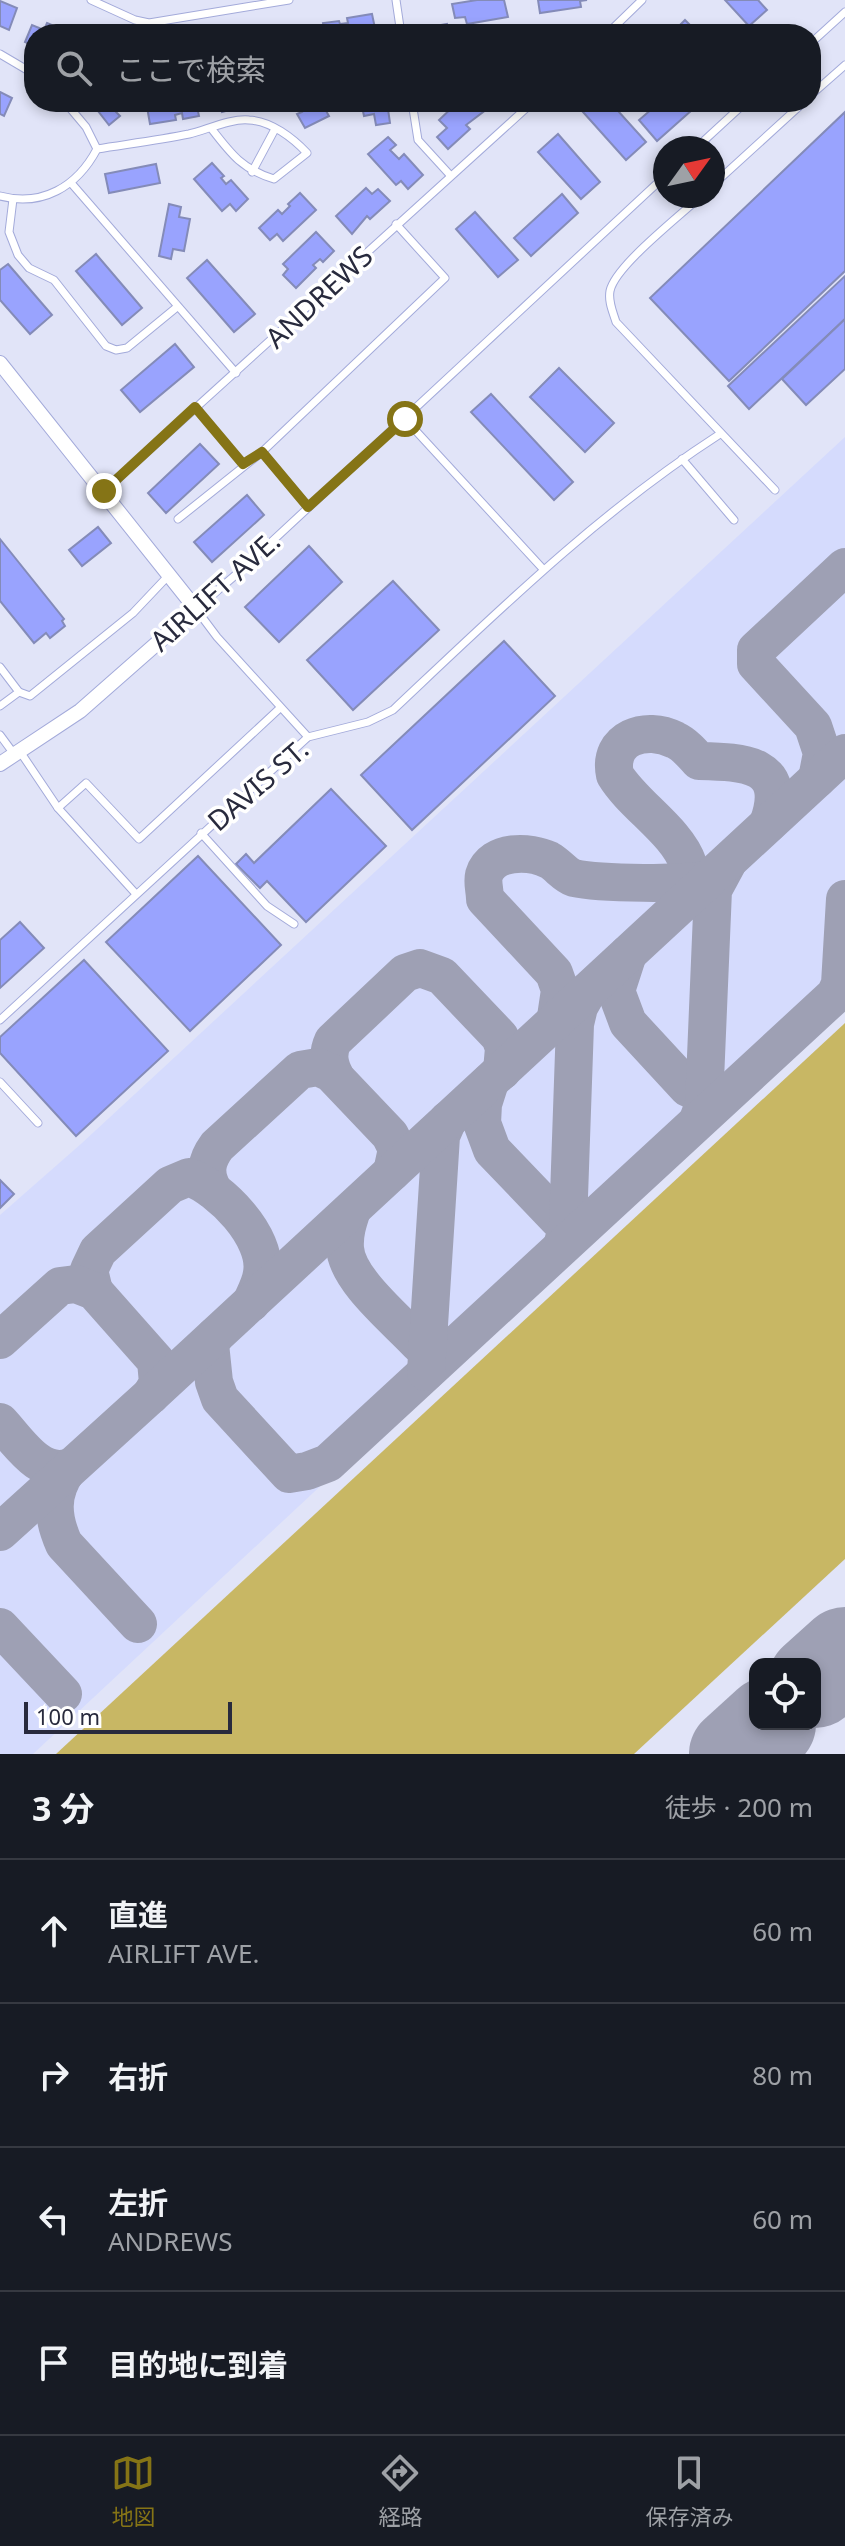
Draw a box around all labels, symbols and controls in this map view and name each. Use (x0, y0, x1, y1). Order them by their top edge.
search box (24, 24, 821, 112)
icon: search (52, 46, 96, 90)
text: ここで検索 (116, 49, 266, 90)
north arrow (653, 136, 725, 208)
street label: ANDREWS (256, 237, 380, 356)
route start (387, 401, 423, 437)
route end (86, 473, 122, 509)
street label: AIRLIFT AVE. (141, 522, 288, 659)
street label: DAVIS ST. (199, 730, 316, 839)
map controls (749, 1658, 821, 1730)
button: locate (749, 1658, 821, 1730)
scale bar (24, 1698, 232, 1734)
text: 100 m (36, 1701, 100, 1731)
text: 3 分 (32, 1785, 94, 1831)
text: 徒歩 · 200 m (665, 1789, 813, 1825)
text: 直進 (108, 1894, 168, 1935)
icon: ahead (32, 1909, 76, 1953)
text: 60 m (752, 1913, 813, 1949)
text: AIRLIFT AVE. (108, 1935, 259, 1971)
icon: right (32, 2053, 76, 2097)
text: 右折 (108, 2056, 168, 2097)
text: 80 m (752, 2057, 813, 2093)
text: 左折 (108, 2182, 168, 2223)
icon: left (32, 2197, 76, 2241)
text: 60 m (752, 2201, 813, 2237)
text: ANDREWS (108, 2223, 232, 2259)
icon: arrive (32, 2341, 76, 2385)
text: 目的地に到着 (108, 2344, 288, 2385)
tab: 地図 (111, 2451, 156, 2531)
tab: 経路 (378, 2451, 423, 2531)
tab: 保存済み (645, 2451, 734, 2531)

